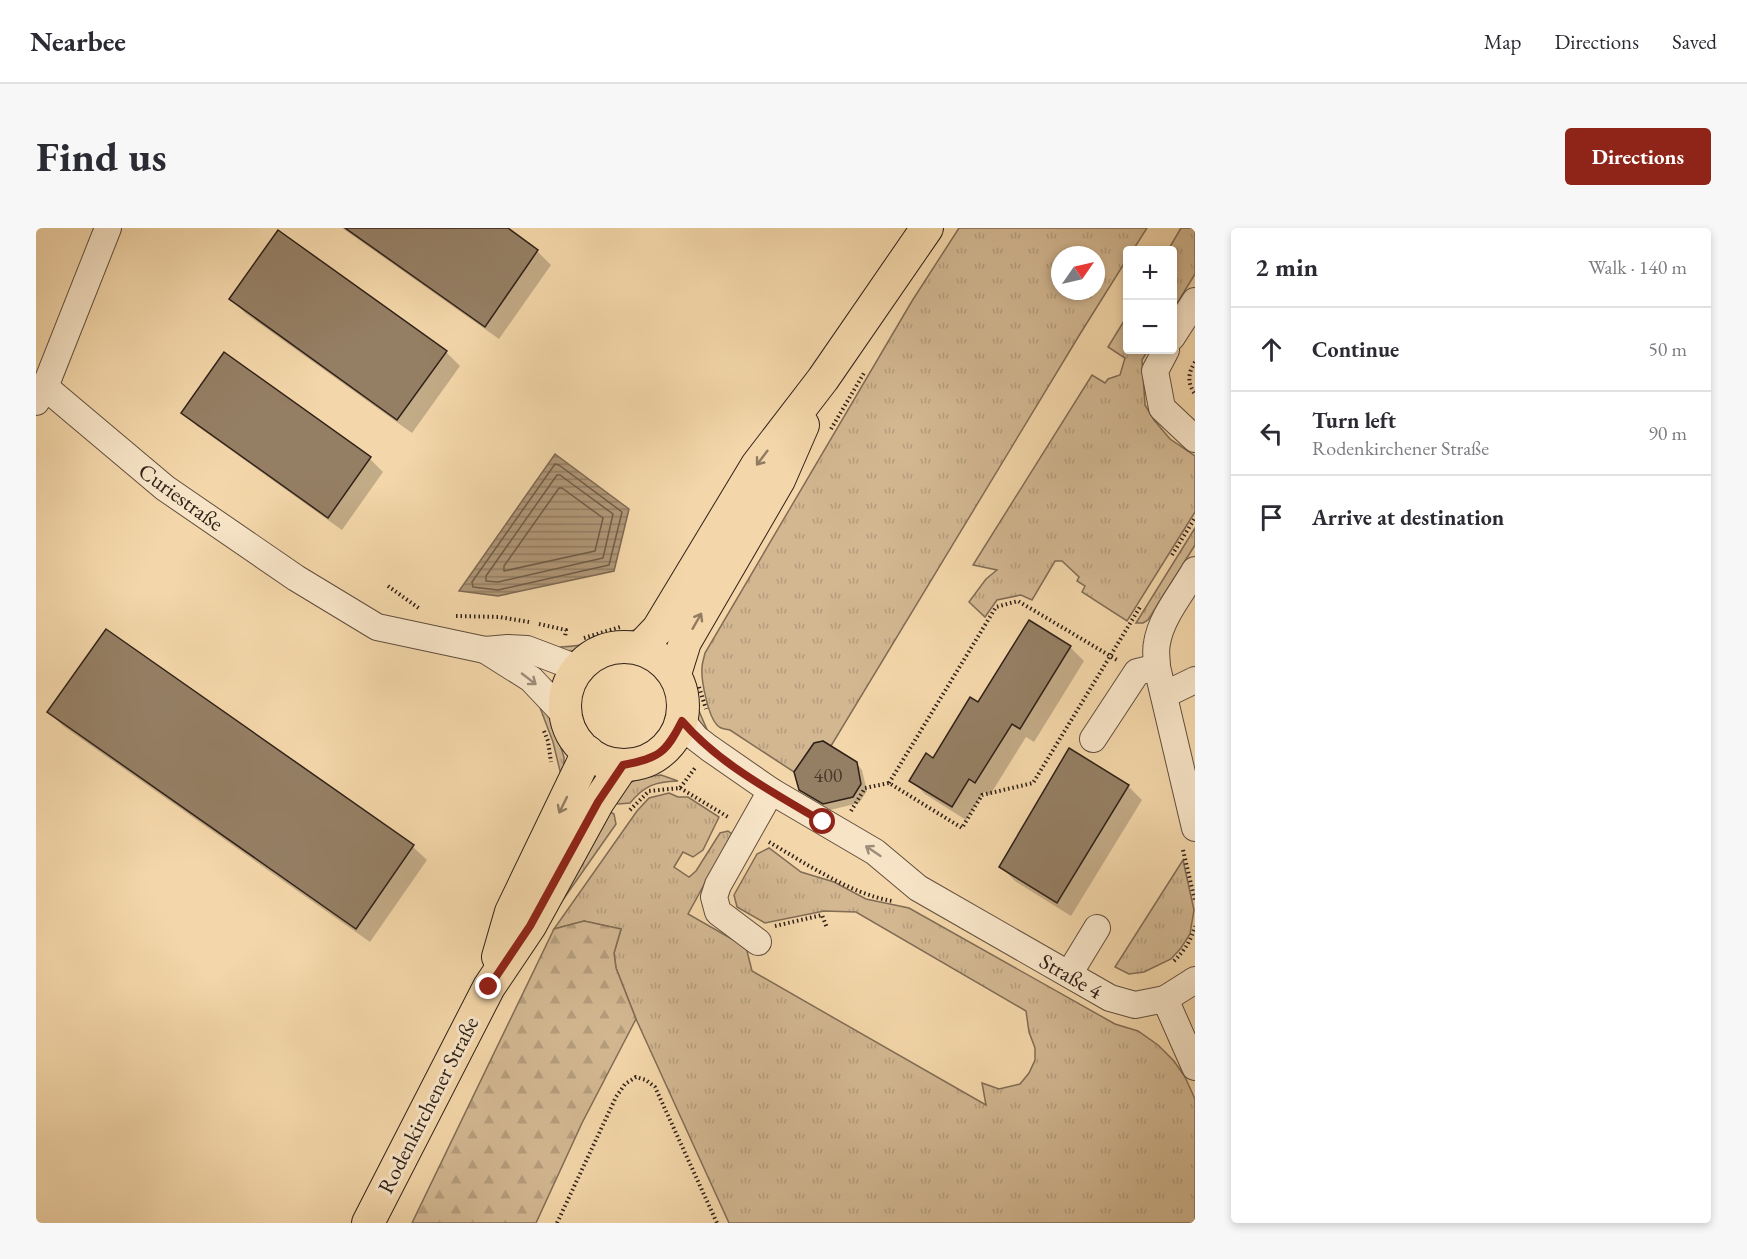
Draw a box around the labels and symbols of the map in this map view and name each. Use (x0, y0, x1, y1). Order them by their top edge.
north arrow (1051, 246, 1105, 300)
one-way arrow (756, 450, 769, 466)
street label: Curiestraße (133, 456, 230, 538)
one-way arrow (692, 613, 704, 630)
one-way arrow (520, 673, 536, 686)
house number: 400 (814, 762, 843, 788)
one-way arrow (556, 796, 568, 814)
route start (809, 808, 835, 834)
one-way arrow (865, 845, 881, 857)
street label: Straße 4 (1034, 946, 1108, 1006)
route end (475, 973, 501, 999)
street label: Rodenkirchener Straße (371, 1011, 485, 1198)

